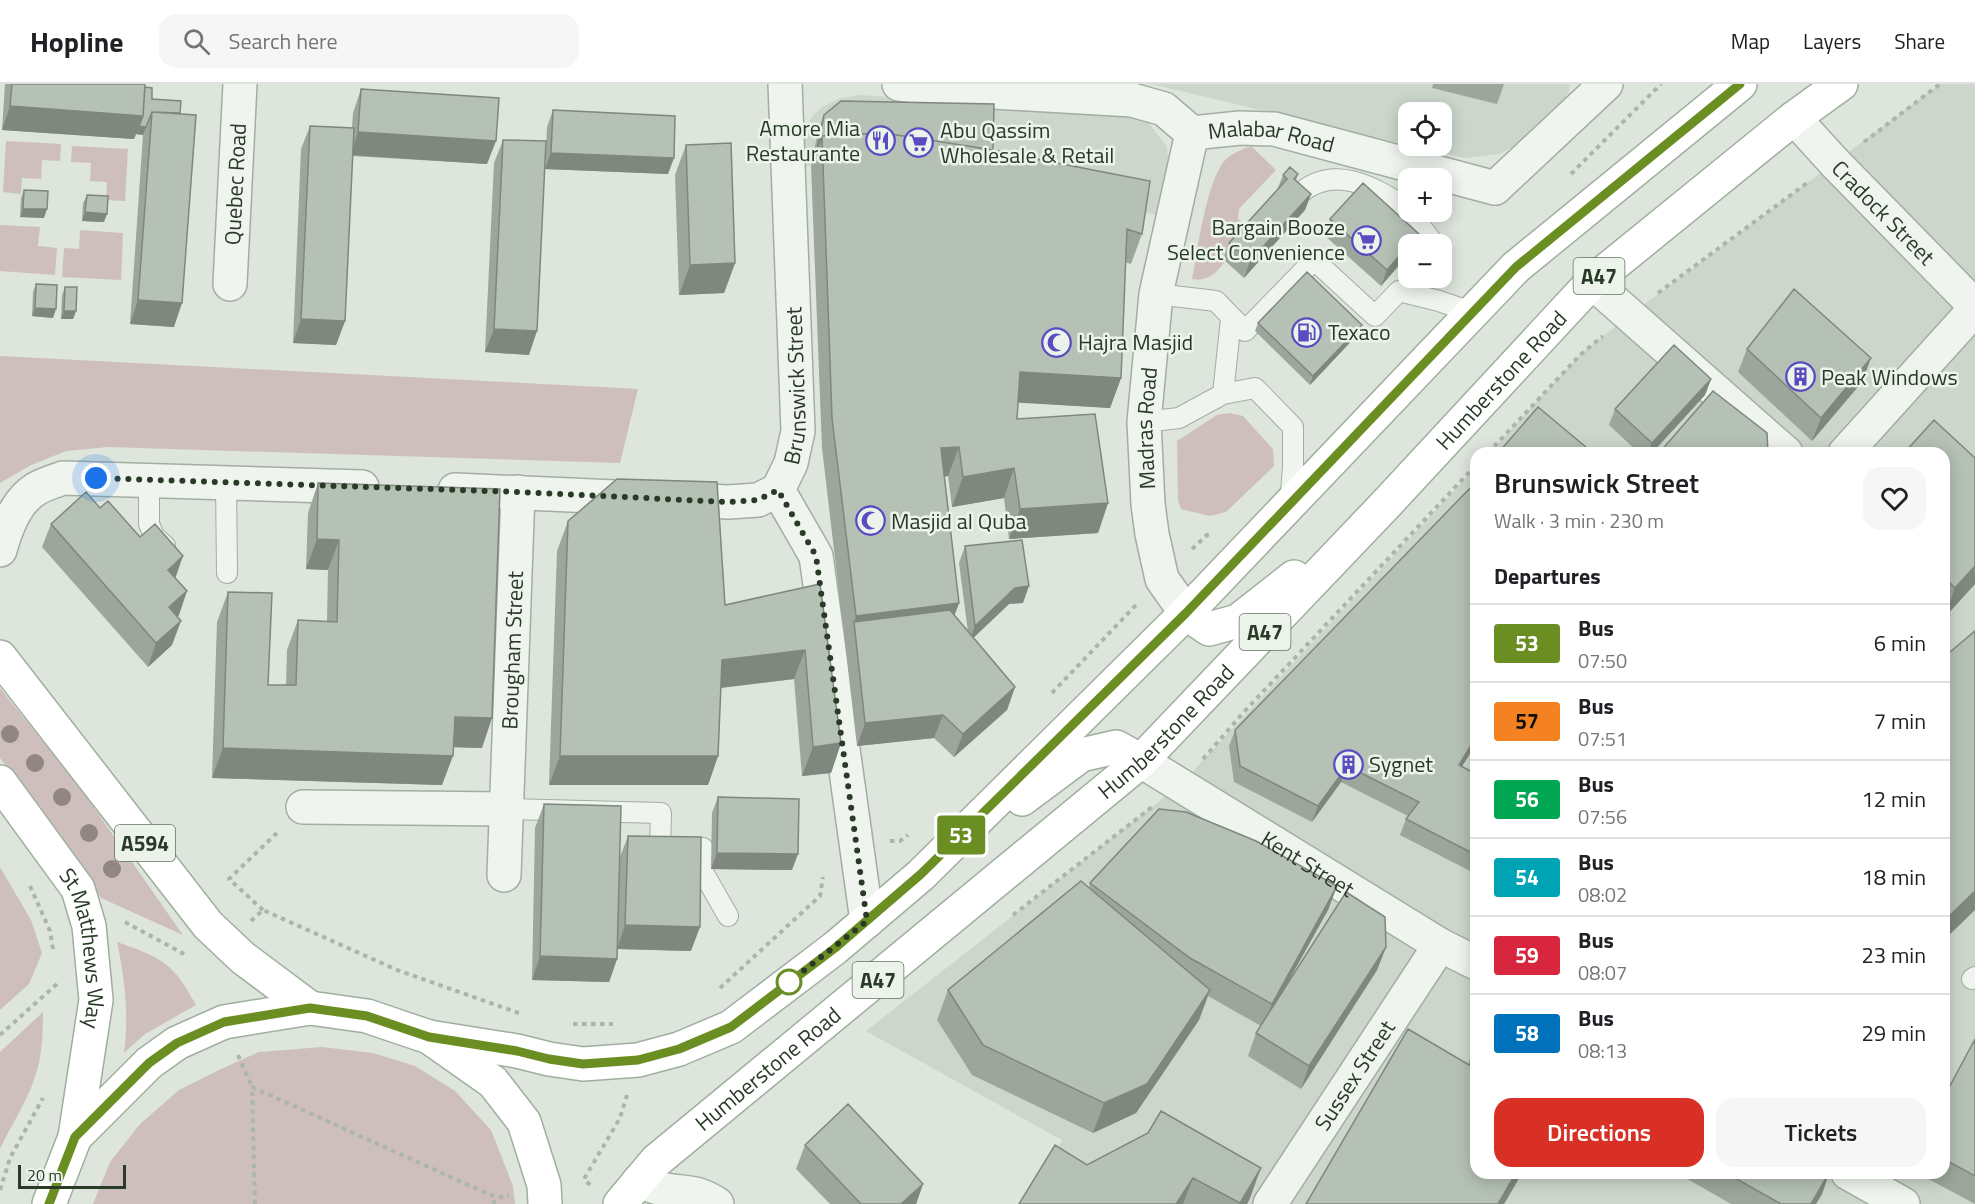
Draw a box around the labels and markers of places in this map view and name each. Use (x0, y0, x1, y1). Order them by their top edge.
place label: Amore Mia Restaurante (746, 111, 860, 170)
place label: Abu Qassim Wholesale & Retail (940, 113, 1114, 172)
restaurant icon: Amore Mia Restaurante (865, 125, 897, 157)
supermarket icon: Abu Qassim Wholesale & Retail (903, 127, 935, 159)
place label: Bargain Booze Select Convenience (1167, 210, 1345, 269)
supermarket icon: Bargain Booze Select Convenience (1350, 224, 1382, 256)
place label: Texaco (1328, 315, 1391, 349)
fuel station icon: Texaco (1291, 316, 1323, 348)
place label: Hajra Masjid (1078, 325, 1193, 359)
mosque icon: Hajra Masjid (1041, 326, 1073, 358)
place label: Peak Windows (1821, 360, 1958, 394)
building icon: Peak Windows (1784, 361, 1816, 393)
place label: Masjid al Quba (891, 504, 1027, 538)
mosque icon: Masjid al Quba (854, 505, 886, 537)
place label: Sygnet (1369, 747, 1433, 781)
building icon: Sygnet (1332, 748, 1364, 780)
unlabelled marker (776, 969, 802, 995)

